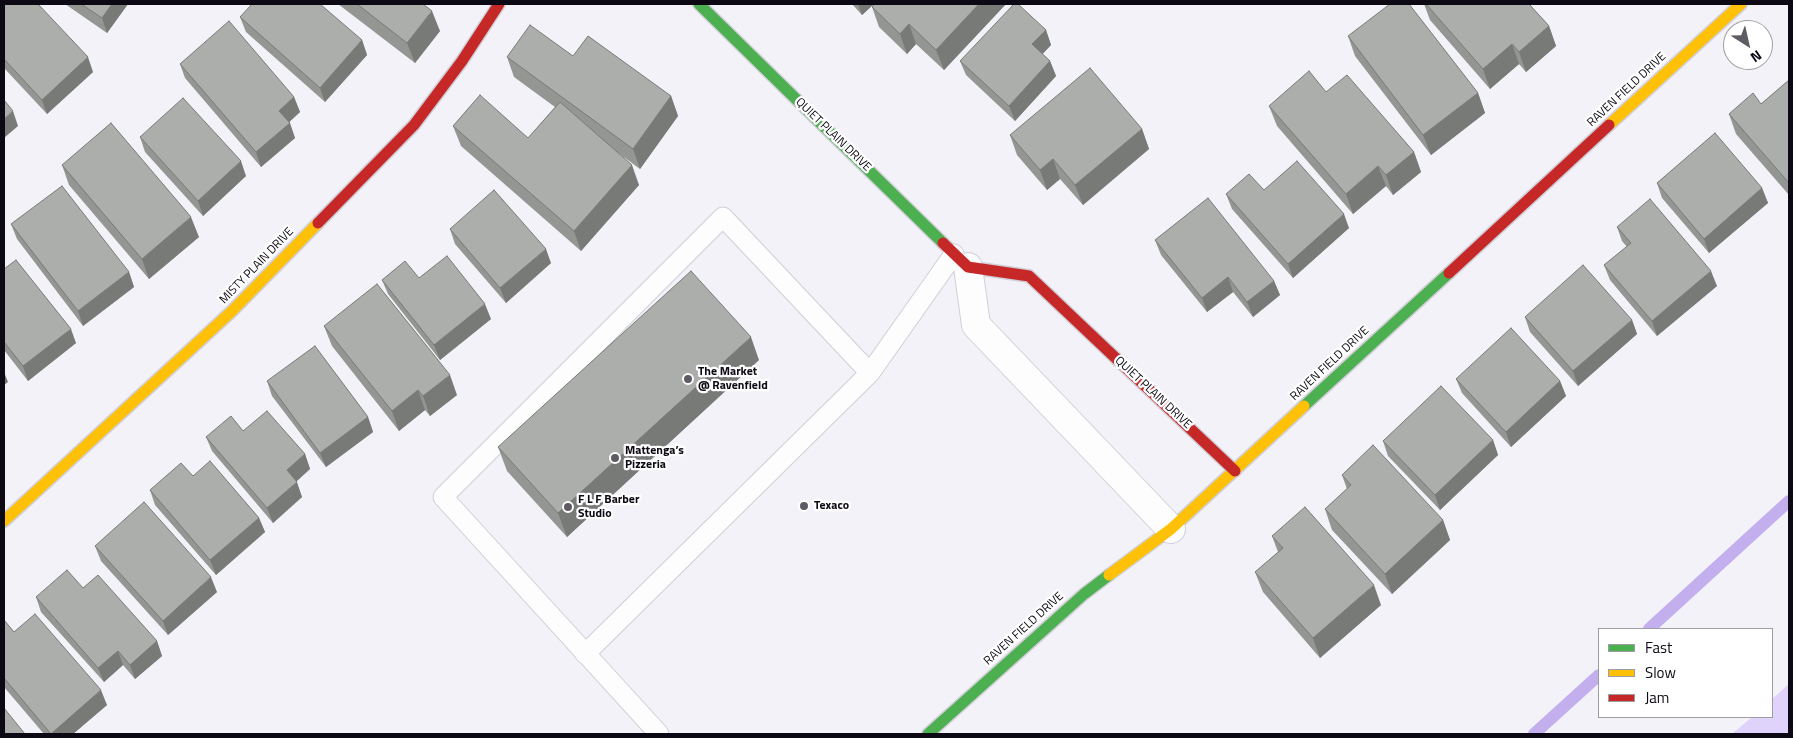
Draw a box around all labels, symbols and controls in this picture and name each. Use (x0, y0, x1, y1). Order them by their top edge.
north arrow (1723, 20, 1773, 70)
text: N (1746, 45, 1766, 68)
street label: RAVEN FIELD DRIVE (1585, 50, 1669, 130)
street label: QUIET PLAIN DRIVE (792, 95, 874, 175)
street label: MISTY PLAIN DRIVE (217, 225, 297, 307)
street label: RAVEN FIELD DRIVE (1288, 324, 1372, 404)
street label: QUIET PLAIN DRIVE (1112, 354, 1194, 432)
place label: The Market @ Ravenfield (698, 365, 768, 393)
marker: The Market @ Ravenfield (682, 373, 694, 385)
place label: Mattenga’s Pizzeria (625, 444, 684, 472)
marker: Mattenga’s Pizzeria (609, 452, 621, 464)
place label: F L F Barber Studio (578, 493, 639, 521)
place label: Texaco (814, 499, 849, 513)
marker: Texaco (798, 500, 810, 512)
marker: F L F Barber Studio (562, 501, 574, 513)
street label: RAVEN FIELD DRIVE (981, 589, 1067, 669)
legend (1598, 628, 1773, 718)
text: Fast (1645, 636, 1672, 659)
text: Slow (1645, 661, 1676, 684)
text: Jam (1645, 686, 1669, 709)

